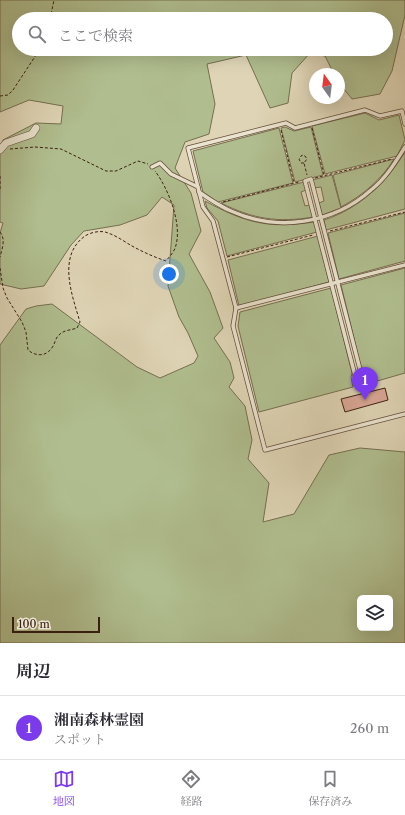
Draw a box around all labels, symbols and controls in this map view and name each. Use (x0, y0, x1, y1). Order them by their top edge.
search box (12, 12, 393, 56)
icon: search (26, 23, 48, 45)
text: ここで検索 (58, 26, 133, 45)
north arrow (309, 68, 345, 104)
your location (159, 264, 179, 284)
pin: 1 (352, 367, 378, 400)
map controls (357, 595, 393, 631)
button: layers (357, 595, 393, 631)
scale bar (12, 615, 100, 634)
text: 100 m (18, 617, 50, 631)
text: 周辺 (16, 661, 50, 681)
text: 湘南森林霊園 (54, 710, 144, 729)
text: 1 (26, 720, 32, 736)
text: 260 m (350, 720, 389, 736)
text: スポット (54, 731, 106, 747)
tab: 地図 (53, 768, 75, 808)
tab: 経路 (180, 768, 202, 808)
tab: 保存済み (308, 768, 352, 808)

